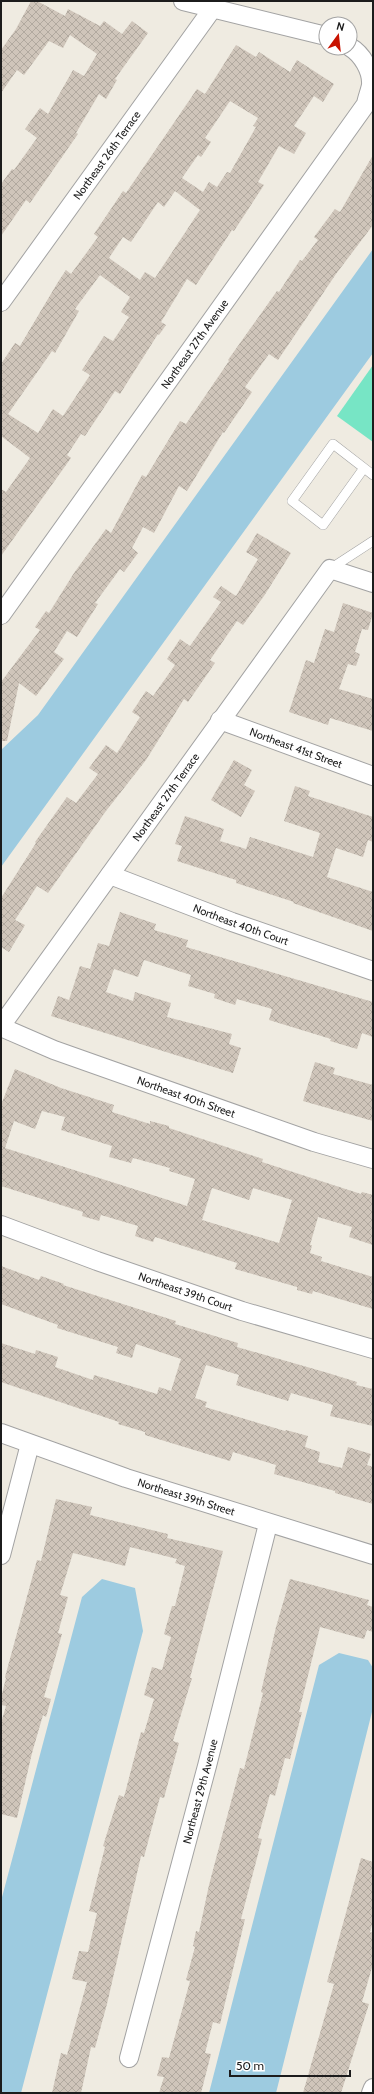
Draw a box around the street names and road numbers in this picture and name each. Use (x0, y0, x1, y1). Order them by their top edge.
street label: Northeast 26th Terrace (70, 108, 144, 202)
street label: Northeast 27th Avenue (158, 296, 232, 392)
street label: Northeast 41st Street (248, 725, 345, 771)
street label: Northeast 27th Terrace (129, 750, 202, 844)
street label: Northeast 40th Court (191, 901, 291, 948)
street label: Northeast 40th Street (135, 1073, 237, 1121)
street label: Northeast 39th Court (137, 1269, 234, 1314)
street label: Northeast 39th Street (136, 1475, 237, 1519)
street label: Northeast 29th Avenue (180, 1737, 221, 1845)

